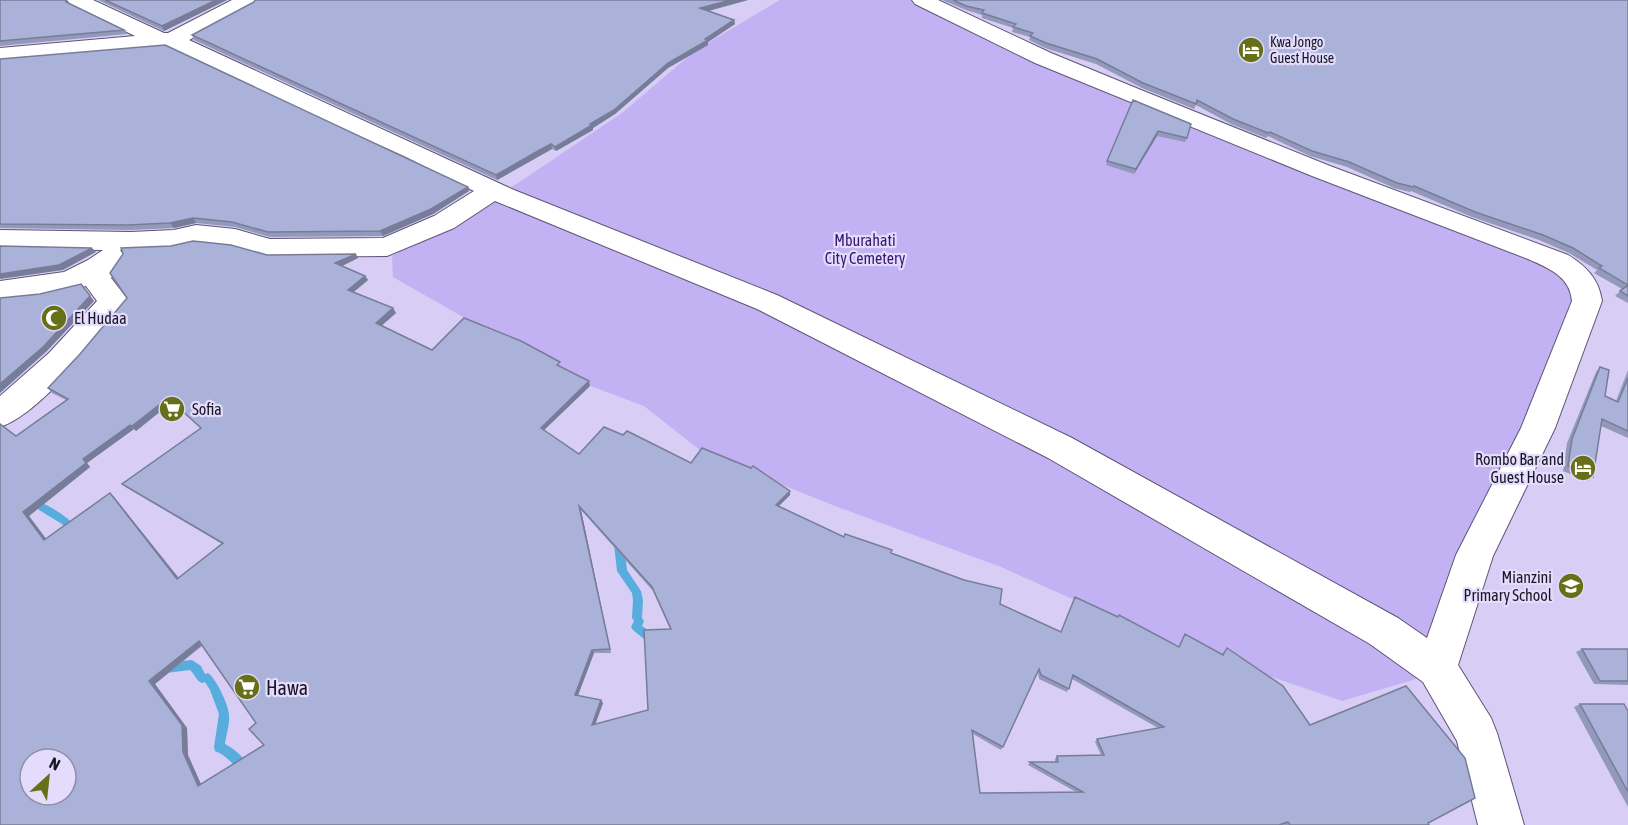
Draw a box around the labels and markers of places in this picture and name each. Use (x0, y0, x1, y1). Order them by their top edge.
place label: Kwa Jongo Guest House (1270, 34, 1334, 66)
hotel icon: Kwa Jongo Guest House (1236, 35, 1266, 65)
mosque icon: El Hudaa (39, 303, 69, 333)
place label: El Hudaa (74, 309, 127, 327)
supermarket icon: Sofia (157, 394, 187, 424)
place label: Sofia (192, 400, 222, 418)
place label: Rombo Bar and Guest House (1475, 450, 1564, 486)
hotel icon: Rombo Bar and Guest House (1568, 453, 1598, 483)
place label: Mianzini Primary School (1464, 568, 1553, 605)
school or university icon: Mianzini Primary School (1556, 571, 1586, 601)
supermarket icon: Hawa (232, 672, 262, 702)
place label: Hawa (266, 676, 308, 699)

